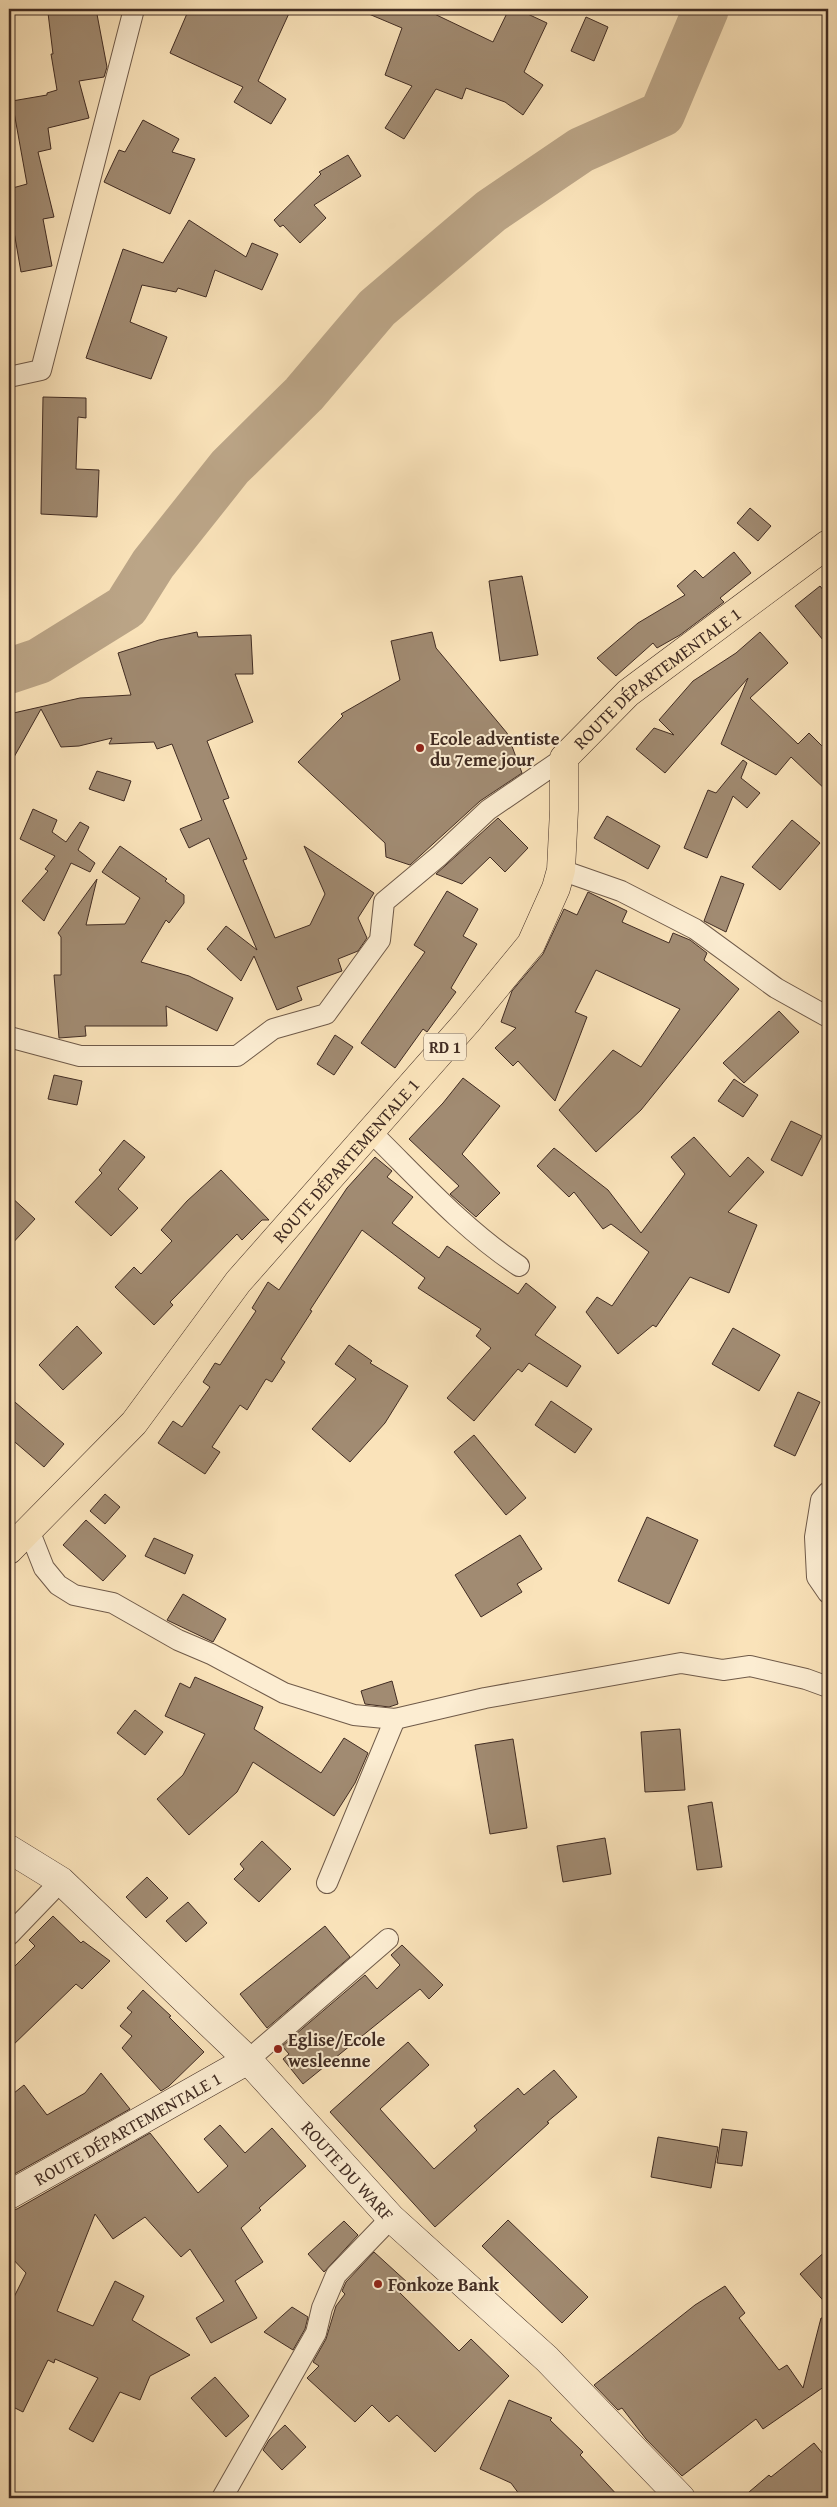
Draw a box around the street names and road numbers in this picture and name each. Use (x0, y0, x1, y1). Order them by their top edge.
street label: ROUTE DÉPARTEMENTALE 1 (567, 600, 746, 755)
road number: RD 1 (424, 1034, 466, 1060)
street label: ROUTE DÉPARTEMENTALE 1 (266, 1072, 425, 1248)
street label: ROUTE DÉPARTEMENTALE 1 (29, 2064, 226, 2192)
street label: ROUTE DU WARF (295, 2114, 401, 2227)

